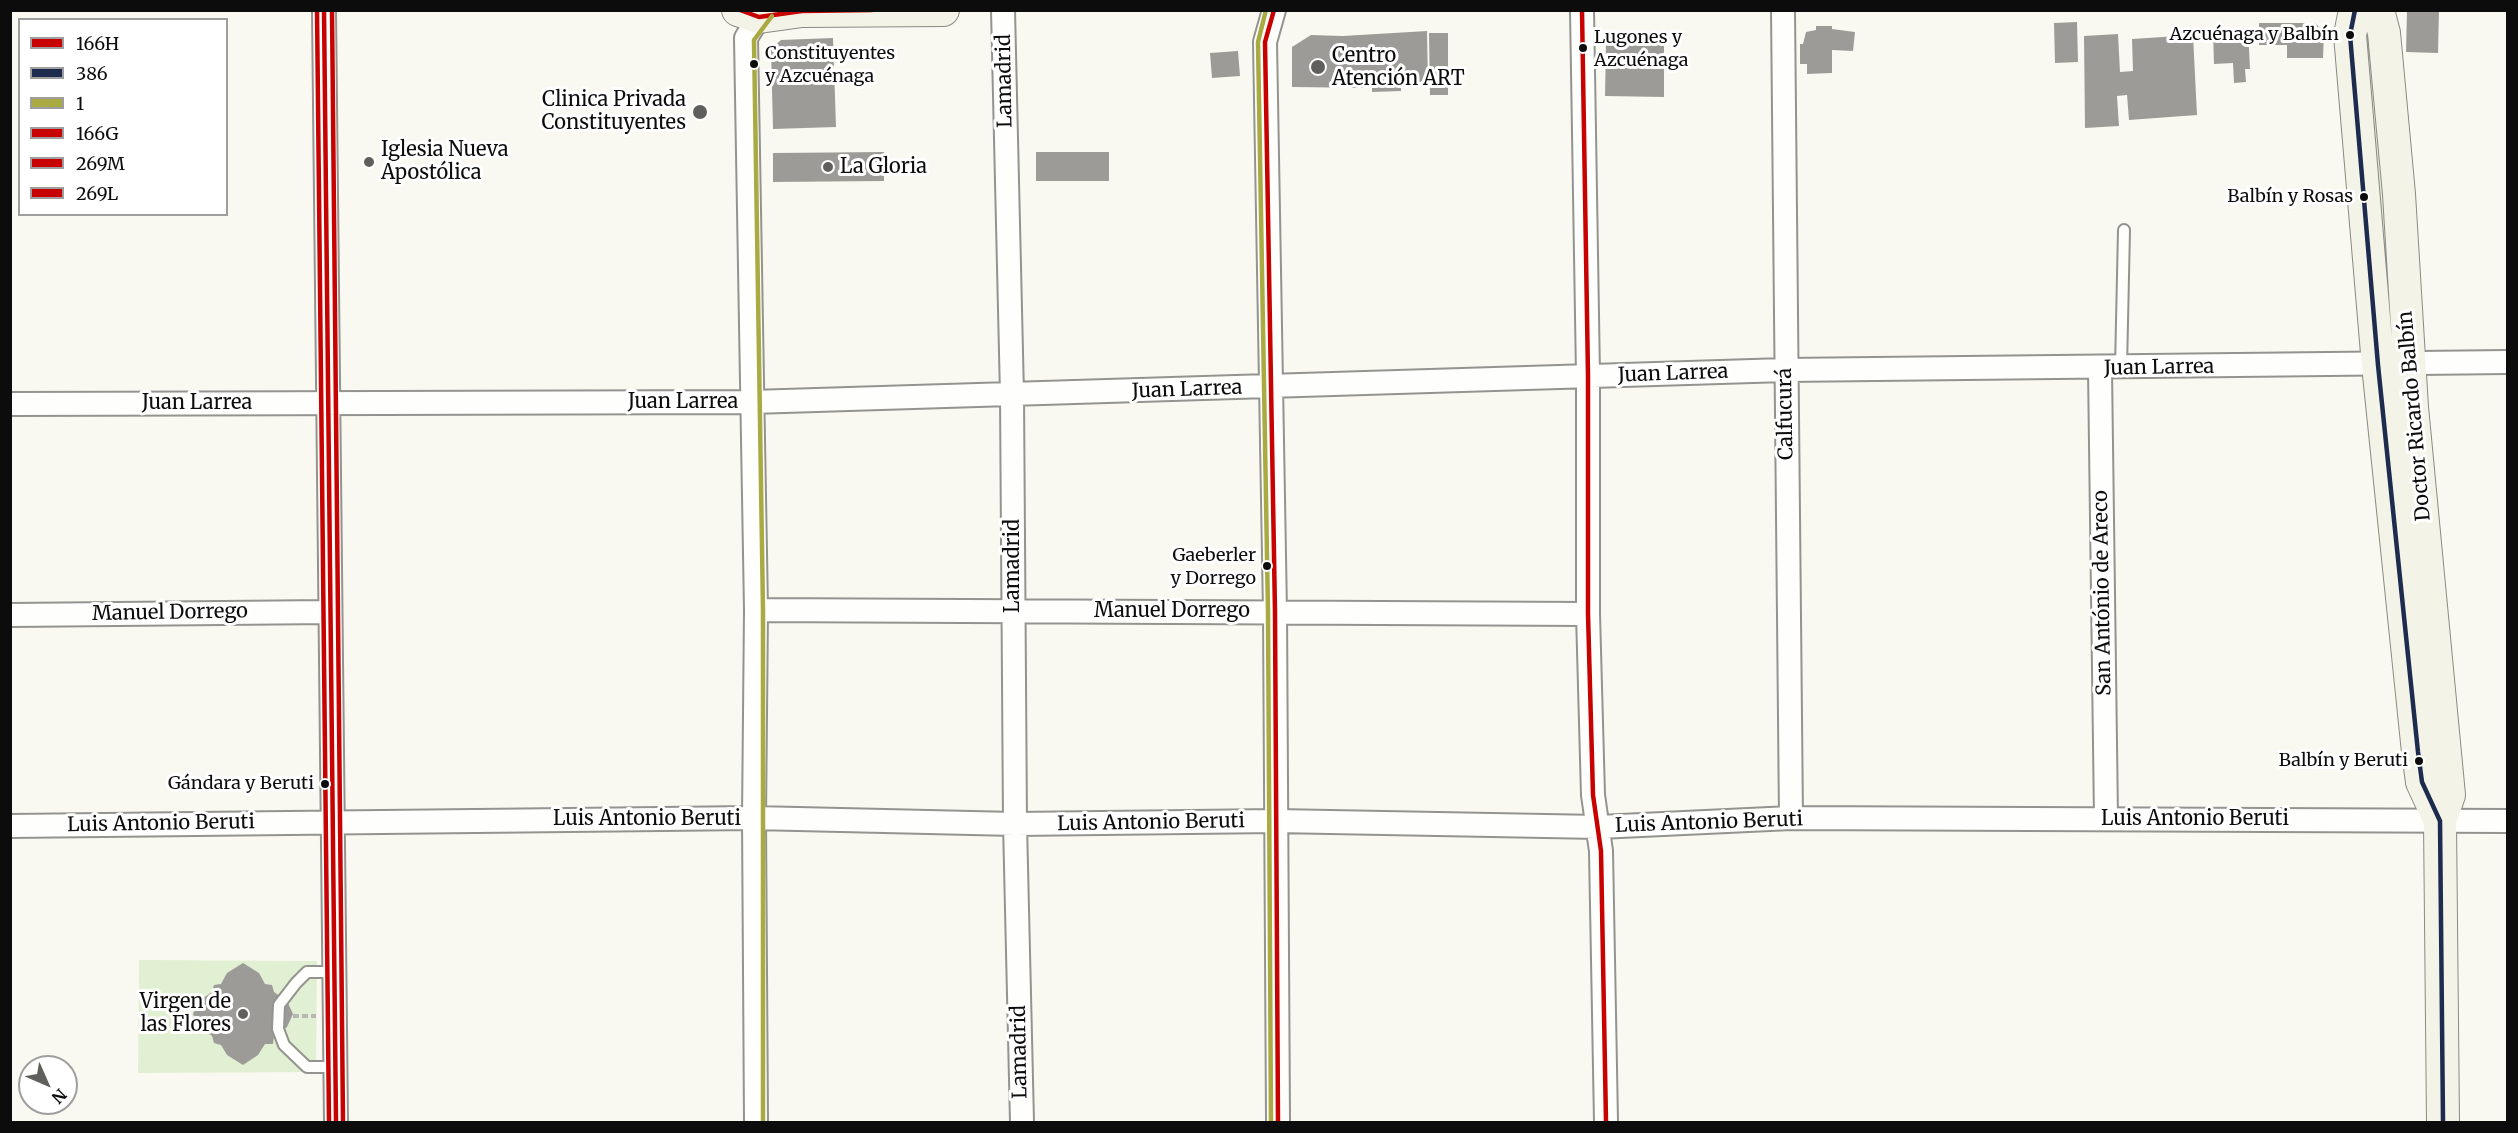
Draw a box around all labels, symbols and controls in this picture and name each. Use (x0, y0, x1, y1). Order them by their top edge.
legend (18, 18, 228, 216)
place label: Azcuénaga y Balbín (2169, 24, 2339, 46)
place label: Lugones y Azcuénaga (1594, 27, 1688, 70)
marker: Azcuénaga y Balbín (2344, 29, 2356, 41)
text: 166H (76, 32, 119, 55)
street label: Lamadrid (992, 34, 1018, 128)
marker: Lugones y Azcuénaga (1577, 42, 1589, 54)
place label: Constituyentes y Azcuénaga (765, 43, 895, 86)
place label: Centro Atención ART (1332, 44, 1465, 91)
marker: Constituyentes y Azcuénaga (748, 58, 760, 70)
marker: Centro Atención ART (1309, 58, 1327, 76)
text: 386 (76, 62, 108, 85)
place label: Clinica Privada Constituyentes (542, 88, 686, 135)
text: 1 (76, 92, 84, 115)
marker: Clinica Privada Constituyentes (691, 103, 709, 121)
text: 166G (76, 122, 119, 145)
place label: Iglesia Nueva Apostólica (381, 138, 508, 185)
text: 269M (76, 152, 125, 175)
marker: Iglesia Nueva Apostólica (362, 155, 376, 169)
place label: La Gloria (840, 155, 927, 179)
marker: La Gloria (821, 160, 835, 174)
text: 269L (76, 182, 118, 205)
place label: Balbín y Rosas (2227, 186, 2353, 208)
marker: Balbín y Rosas (2358, 191, 2370, 203)
street label: Doctor Ricardo Balbín (2394, 310, 2436, 522)
street label: Juan Larrea (2104, 355, 2214, 381)
street label: Juan Larrea (1617, 360, 1729, 388)
street label: Calfucurá (1773, 368, 1799, 460)
street label: Juan Larrea (1131, 376, 1243, 404)
street label: Juan Larrea (628, 390, 738, 414)
street label: Juan Larrea (142, 391, 252, 415)
street label: San António de Areco (2089, 490, 2117, 696)
street label: Lamadrid (1001, 519, 1025, 613)
place label: Gaeberler y Dorrego (1170, 545, 1256, 588)
marker: Gaeberler y Dorrego (1261, 560, 1273, 572)
street label: Manuel Dorrego (1094, 599, 1250, 623)
street label: Manuel Dorrego (92, 600, 248, 626)
place label: Balbín y Beruti (2279, 750, 2408, 772)
marker: Balbín y Beruti (2413, 755, 2425, 767)
place label: Gándara y Beruti (168, 773, 314, 795)
marker: Gándara y Beruti (319, 778, 331, 790)
street label: Luis Antonio Beruti (553, 807, 741, 831)
street label: Luis Antonio Beruti (2101, 807, 2289, 831)
street label: Luis Antonio Beruti (1615, 808, 1803, 838)
street label: Luis Antonio Beruti (1057, 809, 1245, 837)
street label: Luis Antonio Beruti (67, 810, 255, 838)
place label: Virgen de las Flores (140, 990, 231, 1037)
street label: Lamadrid (1007, 1005, 1033, 1099)
marker: Virgen de las Flores (236, 1007, 250, 1021)
north arrow (18, 1055, 78, 1115)
text: N (48, 1085, 71, 1108)

